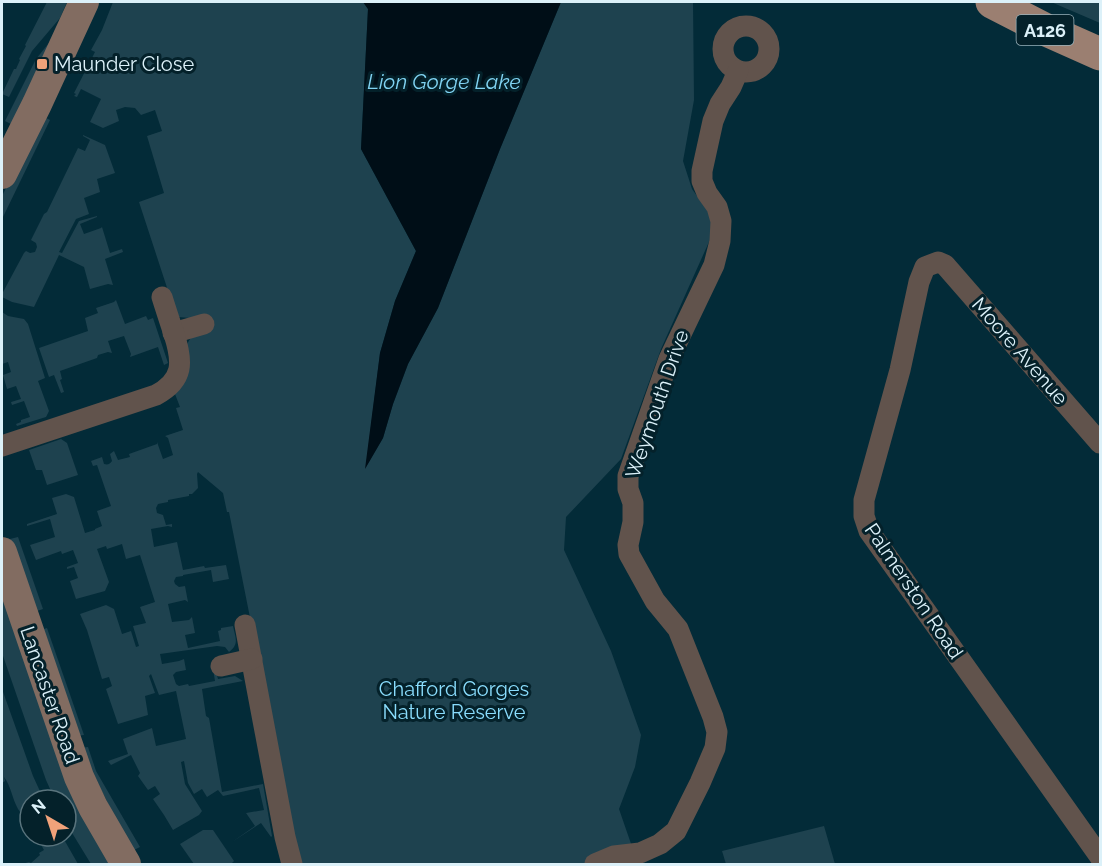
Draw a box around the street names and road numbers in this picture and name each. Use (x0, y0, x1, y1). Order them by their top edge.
road number: A126 (1016, 15, 1074, 45)
street label: Moore Avenue (967, 292, 1073, 410)
street label: Weymouth Drive (620, 326, 694, 481)
street label: Palmerston Road (860, 519, 968, 663)
street label: Lancaster Road (15, 623, 85, 767)

